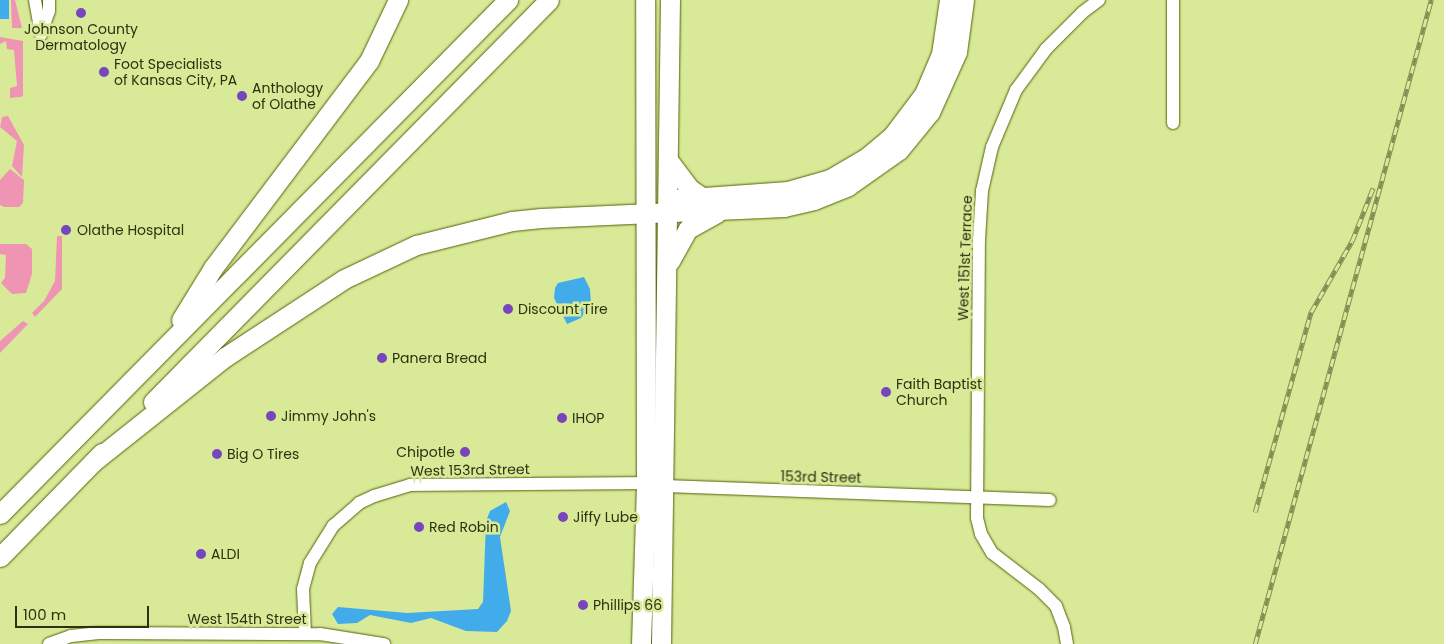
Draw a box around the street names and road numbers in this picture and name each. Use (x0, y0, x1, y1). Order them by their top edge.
street label: West 151st Terrace (954, 195, 976, 321)
street label: West 153rd Street (410, 461, 530, 479)
street label: 153rd Street (780, 468, 862, 486)
street label: West 154th Street (187, 611, 307, 627)

